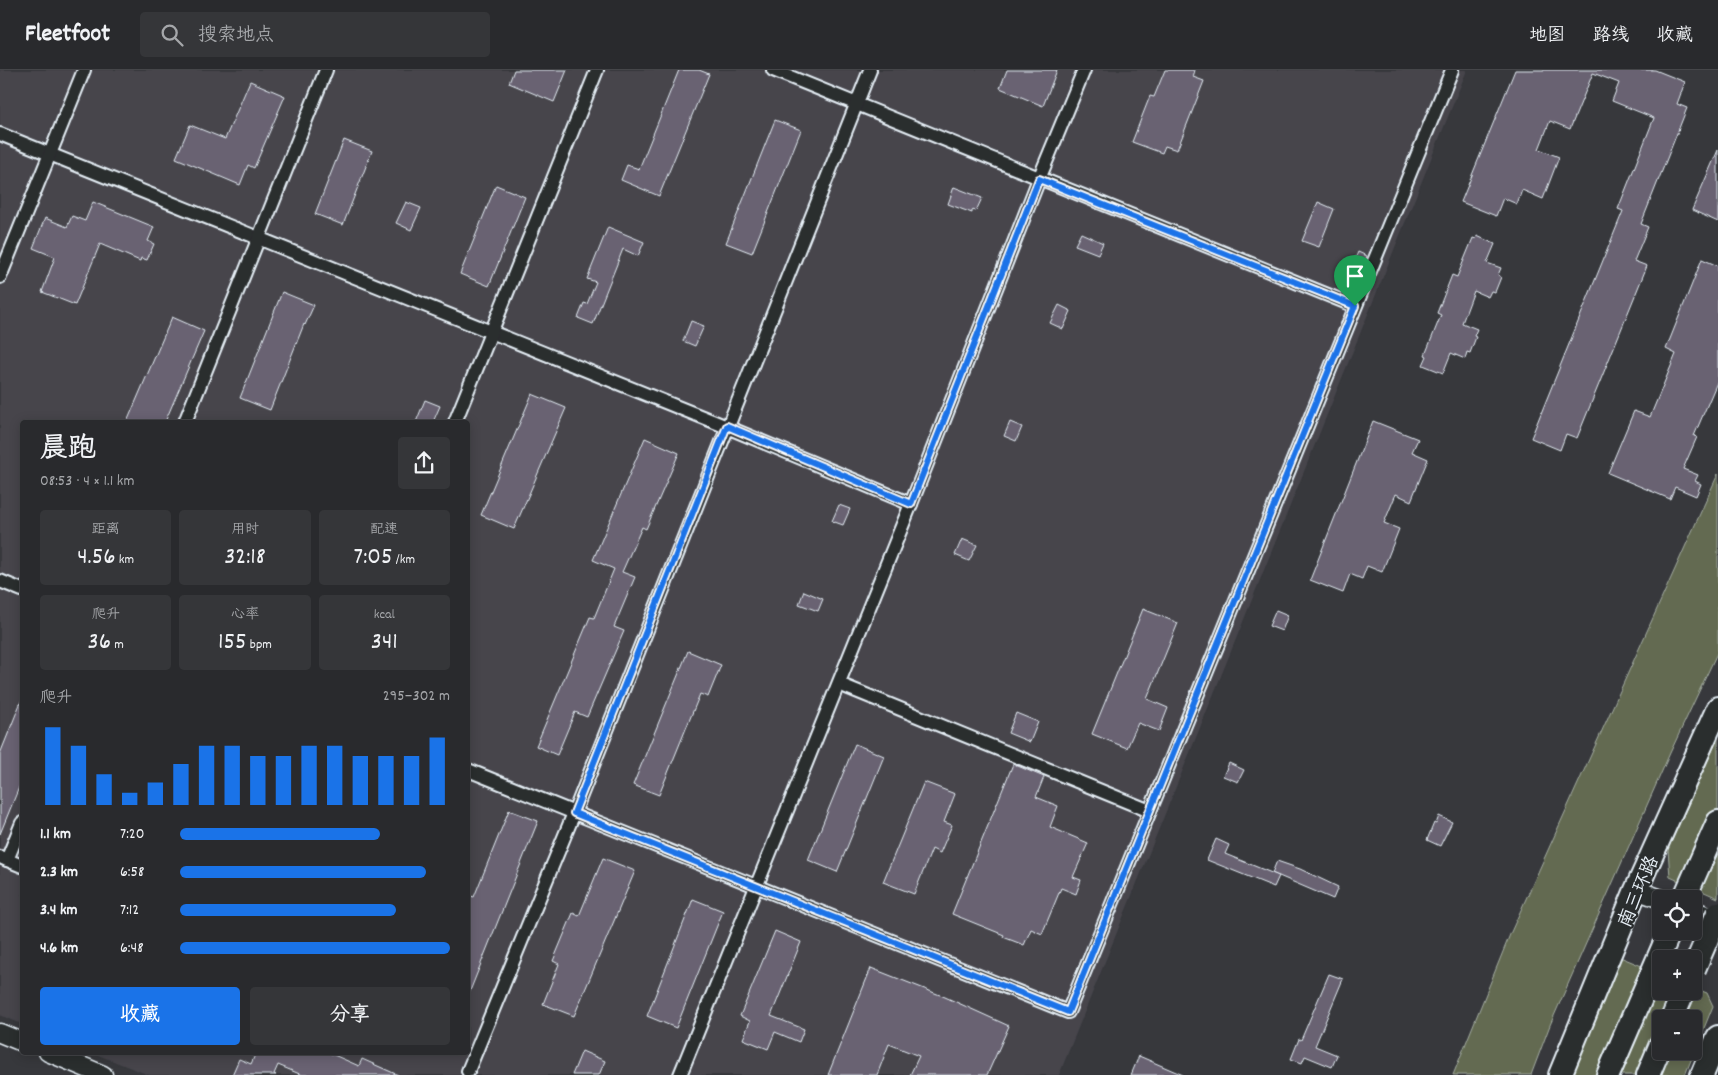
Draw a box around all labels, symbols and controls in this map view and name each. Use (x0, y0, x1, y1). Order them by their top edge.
search box (140, 12, 490, 57)
text: Fleetfoot (25, 18, 110, 52)
icon: search (158, 21, 186, 49)
text: 搜索地点 (198, 23, 274, 50)
text: 地图 (1529, 24, 1565, 49)
text: 路线 (1593, 24, 1629, 49)
text: 收藏 (1657, 24, 1693, 49)
pin (1334, 255, 1376, 306)
icon: arrive (1341, 262, 1369, 290)
text: 晨跑 (40, 431, 96, 471)
button: share (398, 437, 450, 489)
text: 08:53 · 4 × 1.1 km (40, 470, 134, 493)
text: 距离 (92, 520, 120, 540)
text: 用时 (231, 520, 259, 540)
text: 配速 (370, 520, 398, 540)
text: 4.56 (77, 540, 116, 576)
text: 32:18 (224, 540, 266, 576)
text: 7:05 (354, 540, 393, 576)
text: km (116, 550, 134, 570)
text: /km (393, 550, 415, 570)
text: 爬升 (92, 605, 120, 625)
text: 心率 (231, 605, 259, 625)
text: kcal (374, 605, 395, 625)
text: 36 (88, 625, 111, 661)
text: 155 (218, 625, 247, 661)
text: 341 (371, 625, 398, 661)
text: m (111, 635, 124, 655)
text: bpm (247, 635, 272, 655)
text: 295–302 m (383, 685, 450, 708)
text: 爬升 (40, 687, 72, 710)
text: 1.1 km (40, 823, 71, 846)
text: 7:20 (120, 823, 145, 846)
street label: 南三环路 (1613, 852, 1667, 933)
text: 2.3 km (40, 861, 78, 884)
text: 6:58 (120, 861, 144, 884)
map controls (1652, 890, 1702, 1060)
button: locate (1652, 890, 1702, 940)
text: 3.4 km (40, 899, 78, 922)
text: 7:12 (120, 899, 139, 922)
text: 4.6 km (40, 937, 78, 960)
text: 6:48 (120, 937, 144, 960)
button: + (1652, 950, 1702, 1000)
button: 收藏 (40, 987, 240, 1045)
button: 分享 (250, 987, 450, 1045)
button: − (1652, 1010, 1702, 1060)

